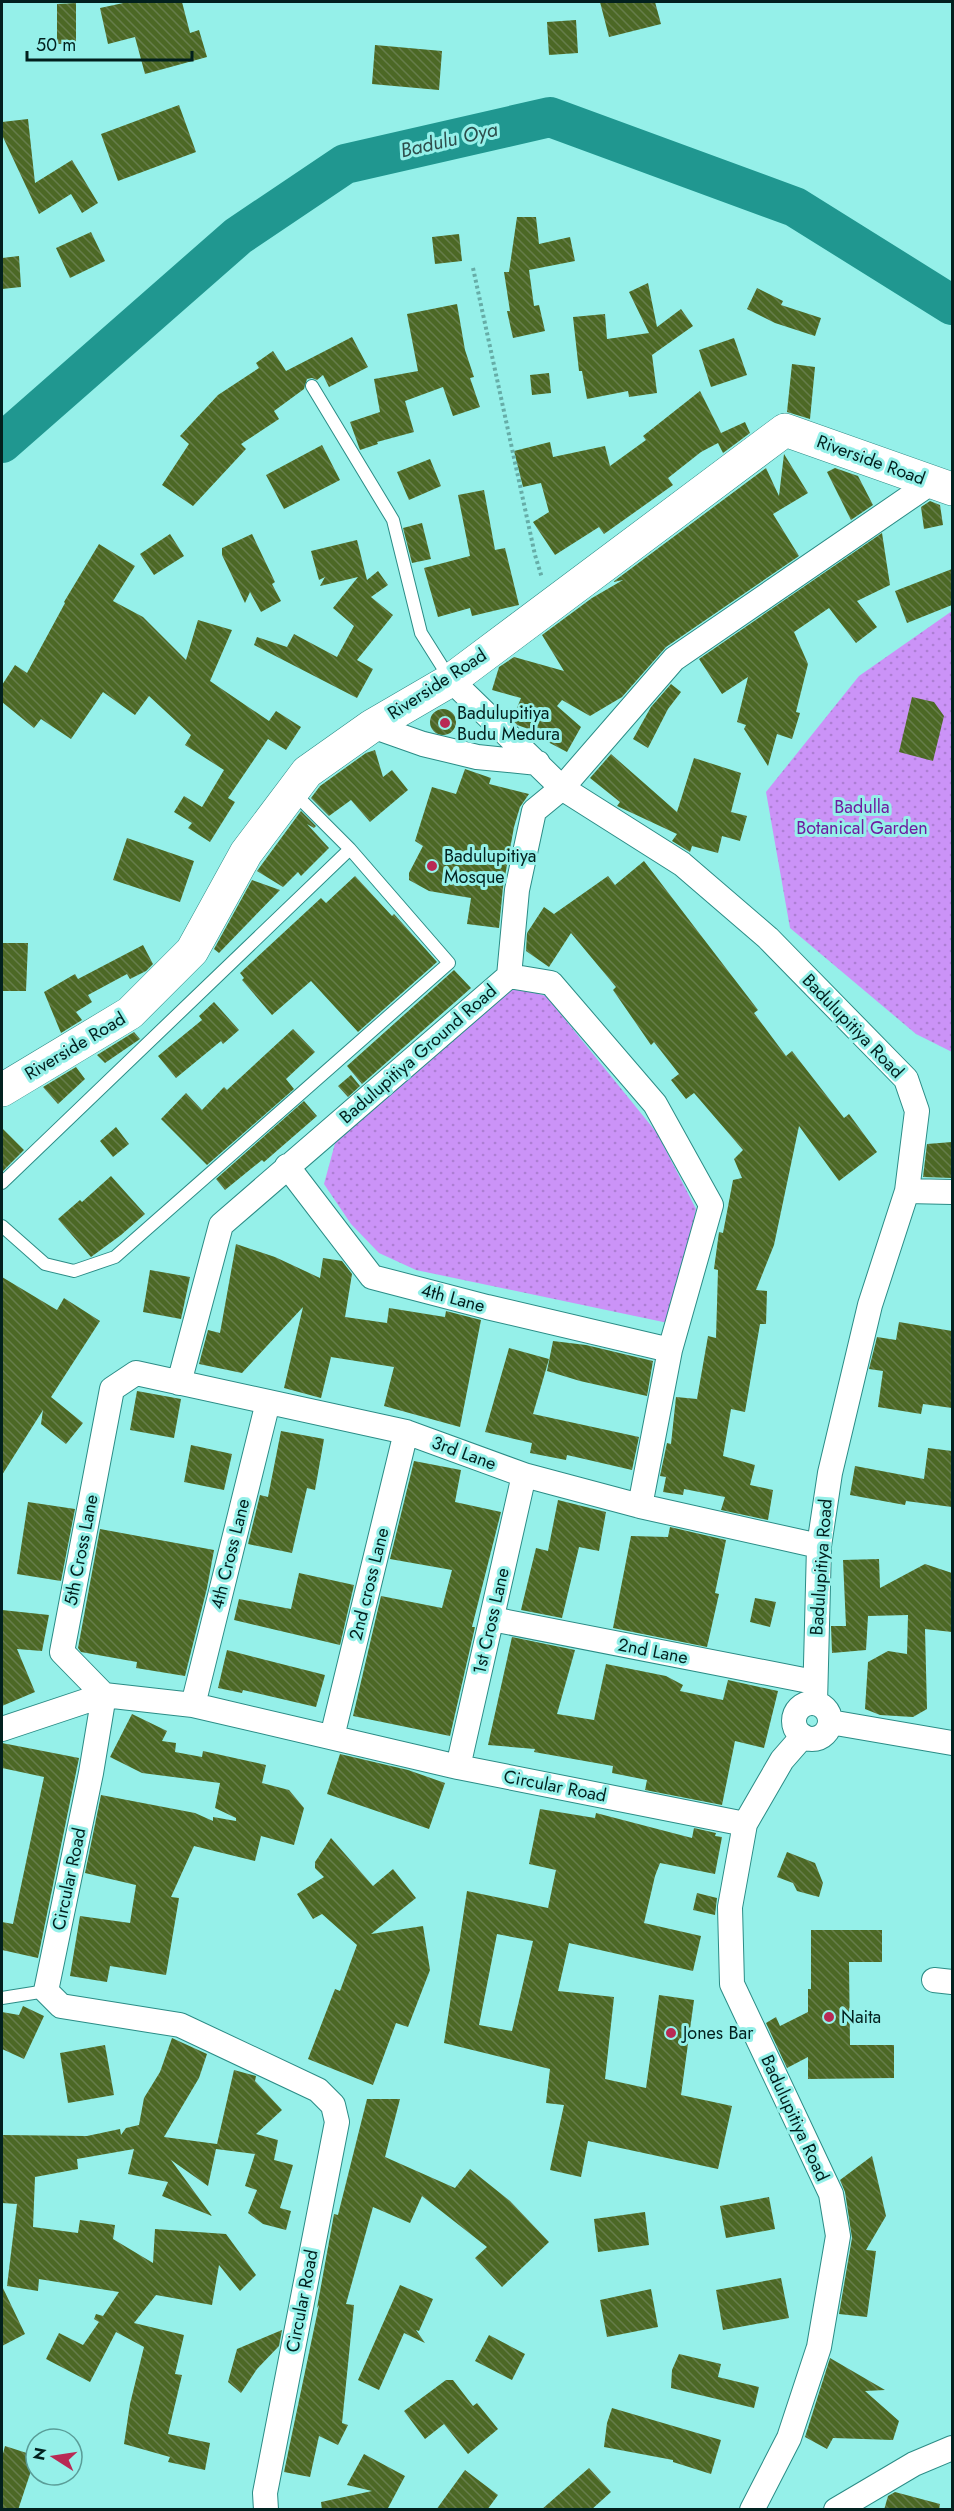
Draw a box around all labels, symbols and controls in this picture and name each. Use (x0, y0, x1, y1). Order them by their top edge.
scale bar (27, 24, 192, 62)
text: 50 m (36, 32, 76, 58)
water label: Badulu Oya (397, 115, 501, 165)
street label: Riverside Road (813, 428, 929, 492)
street label: Riverside Road (382, 642, 492, 726)
place label: Badulupitiya Budu Medura (457, 700, 560, 747)
marker: Badulupitiya Budu Medura (438, 716, 452, 730)
park label: Badulla Botanical Garden (796, 794, 928, 841)
place label: Badulupitiya Mosque (444, 843, 537, 890)
marker: Badulupitiya Mosque (425, 859, 439, 873)
street label: Badulupitiya Road (796, 968, 910, 1084)
street label: Badulupitiya Ground Road (334, 978, 502, 1130)
street label: Riverside Road (20, 1006, 130, 1086)
street label: 4th Lane (418, 1277, 488, 1319)
street label: 3rd Lane (428, 1429, 500, 1477)
street label: 5th Cross Lane (57, 1492, 105, 1608)
street label: 4th Cross Lane (204, 1496, 256, 1612)
street label: Badulupitiya Road (803, 1498, 839, 1636)
street label: 2nd cross Lane (342, 1525, 396, 1643)
street label: 1st Cross Lane (466, 1565, 516, 1677)
street label: 2nd Lane (616, 1631, 690, 1671)
street label: Circular Road (501, 1763, 609, 1809)
street label: Circular Road (45, 1825, 93, 1933)
place label: Naita (841, 2004, 881, 2030)
marker: Naita (822, 2010, 836, 2024)
place label: Jones Bar (681, 2020, 754, 2046)
marker: Jones Bar (664, 2026, 678, 2040)
street label: Badulupitiya Road (754, 2051, 836, 2185)
street label: Circular Road (279, 2247, 325, 2355)
north arrow (24, 2427, 84, 2487)
text: N (27, 2445, 52, 2463)

